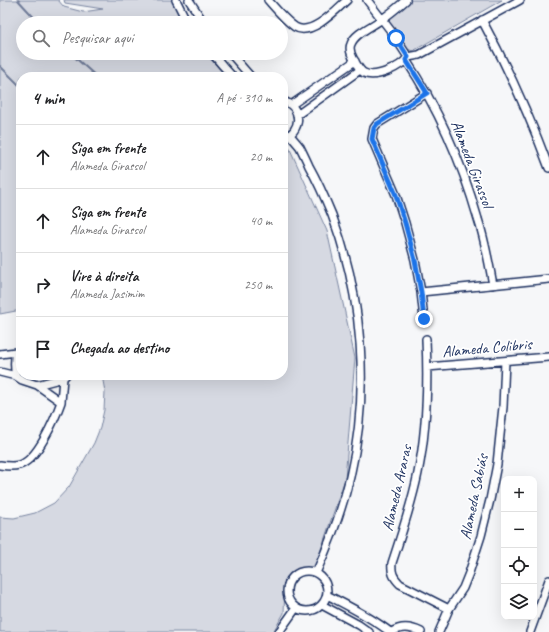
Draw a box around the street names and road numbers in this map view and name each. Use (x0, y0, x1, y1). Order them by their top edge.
street label: Alameda Girassol (446, 118, 499, 214)
street label: Alameda Colibris (442, 334, 534, 362)
street label: Alameda Araras (377, 442, 417, 533)
street label: Alameda Sabiás (455, 451, 493, 541)

